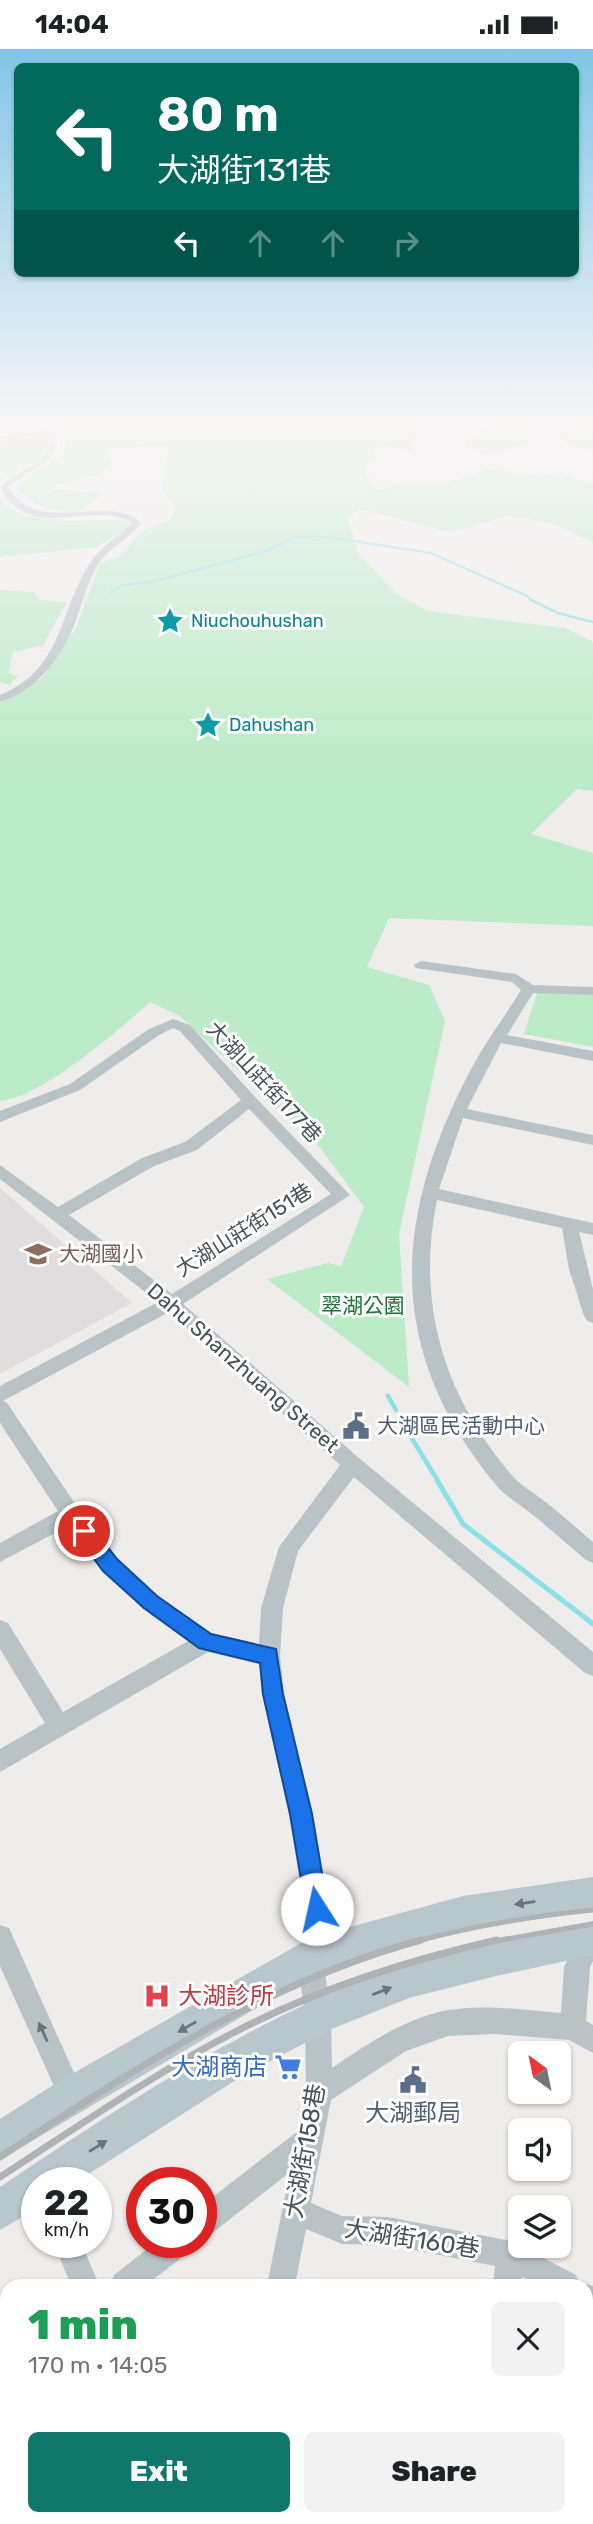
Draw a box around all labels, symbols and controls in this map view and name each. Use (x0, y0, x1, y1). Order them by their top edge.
text: 14:04 (35, 9, 109, 40)
text: 80 m (157, 85, 279, 143)
icon: left (42, 91, 133, 182)
text: 大湖街131巷 (157, 151, 331, 189)
icon: left (168, 224, 206, 262)
icon: ahead (241, 224, 279, 262)
icon: ahead (314, 224, 352, 262)
icon: right (387, 224, 425, 262)
place icon: Niuchouhushan (155, 606, 185, 636)
place label: Niuchouhushan (191, 610, 324, 632)
place icon: Dahushan (193, 710, 223, 740)
place label: Dahushan (229, 714, 314, 736)
street label: 大湖山莊街177巷 (202, 1016, 327, 1147)
street label: 大湖山莊街151巷 (171, 1178, 317, 1282)
school or university icon: 大湖國小 (23, 1239, 53, 1269)
place label: 大湖國小 (59, 1241, 143, 1266)
street label: Dahu Shanzhuang Street (142, 1278, 344, 1458)
park label: 翠湖公園 (321, 1293, 405, 1318)
public building icon: 大湖區民活動中心 (341, 1411, 371, 1441)
place label: 大湖區民活動中心 (377, 1413, 545, 1438)
pin (54, 1501, 114, 1561)
icon: arrive (65, 1512, 103, 1550)
position arrow (280, 1872, 354, 1946)
one-way arrow (514, 1898, 536, 1909)
hospital icon: 大湖診所 (142, 1981, 172, 2011)
place label: 大湖診所 (178, 1982, 274, 2010)
one-way arrow (371, 1985, 392, 1996)
one-way arrow (178, 2021, 197, 2034)
one-way arrow (37, 2022, 48, 2043)
north arrow (508, 2041, 570, 2103)
map controls (508, 2041, 571, 2258)
supermarket icon: 大湖商店 (273, 2052, 303, 2082)
place label: 大湖商店 (171, 2053, 267, 2081)
public building icon: 大湖郵局 (398, 2065, 428, 2095)
street label: 大湖街158巷 (279, 2082, 331, 2220)
place label: 大湖郵局 (365, 2099, 461, 2127)
button: sound (508, 2118, 571, 2181)
one-way arrow (89, 2139, 108, 2152)
speed limit sign: 30 (126, 2167, 217, 2258)
text: 22 (44, 2182, 89, 2224)
button: layers (508, 2195, 571, 2258)
street label: 大湖街160巷 (343, 2215, 481, 2263)
text: km/h (44, 2219, 89, 2241)
text: 1 min (28, 2300, 138, 2350)
button: close (491, 2302, 565, 2376)
text: 170 m · 14:05 (28, 2351, 167, 2379)
button: Exit (28, 2432, 290, 2512)
button: Share (304, 2432, 565, 2512)

